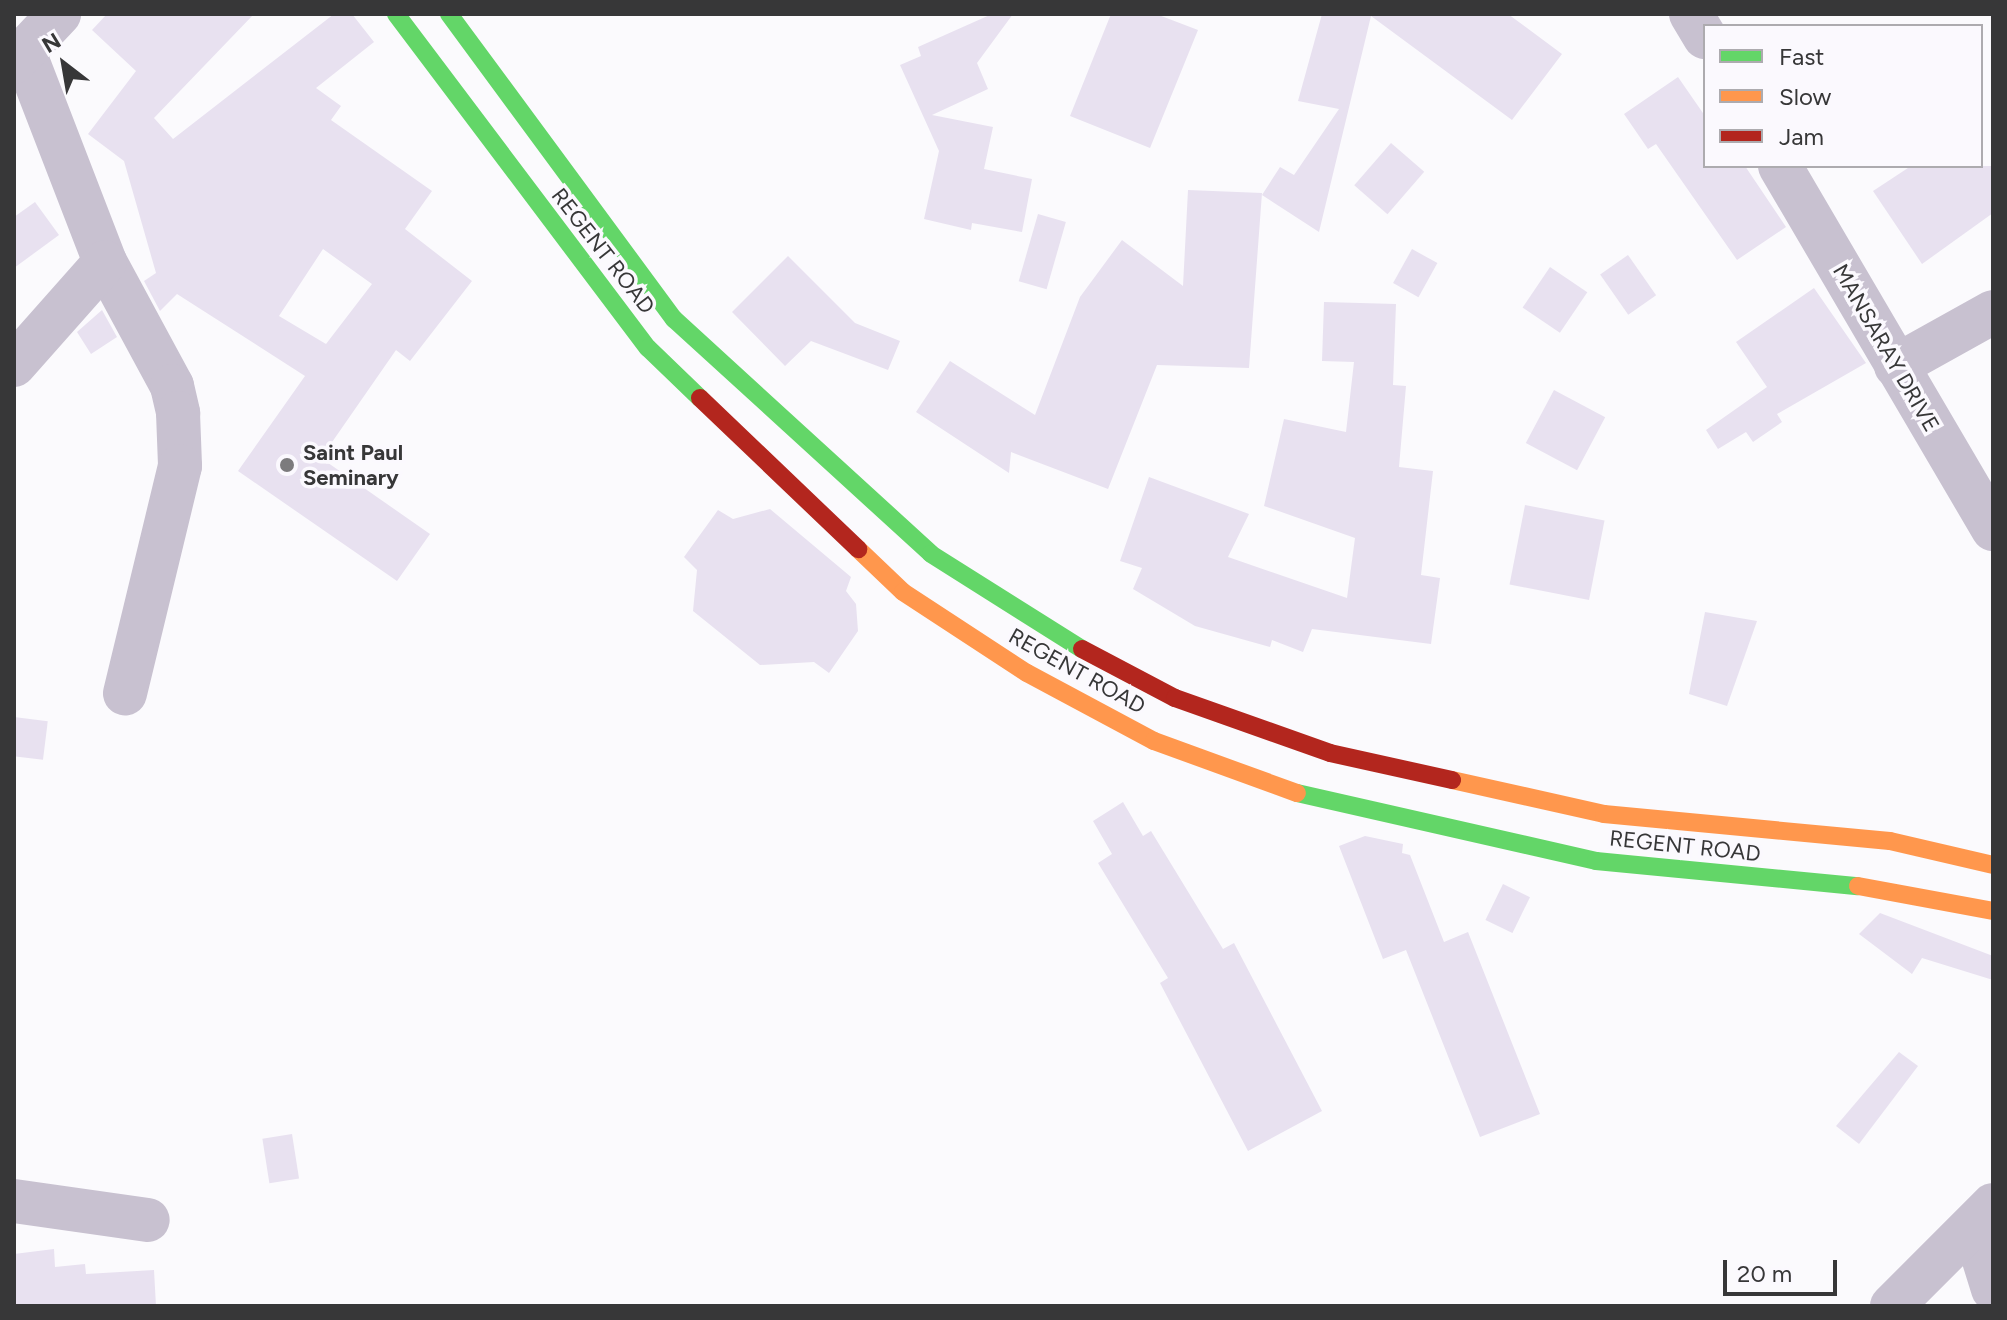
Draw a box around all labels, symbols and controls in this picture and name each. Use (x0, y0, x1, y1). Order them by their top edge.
north arrow (24, 24, 104, 104)
legend (1703, 24, 1983, 168)
text: N (37, 27, 66, 59)
text: Fast (1779, 42, 1824, 71)
text: Slow (1779, 82, 1831, 111)
text: Jam (1779, 122, 1824, 151)
street label: REGENT ROAD (546, 183, 660, 319)
street label: MANSARAY DRIVE (1827, 259, 1945, 437)
place label: Saint Paul Seminary (303, 439, 403, 490)
marker: Saint Paul Seminary (278, 456, 296, 474)
street label: REGENT ROAD (1004, 623, 1150, 719)
street label: REGENT ROAD (1608, 825, 1762, 867)
scale bar (1727, 1244, 1841, 1294)
text: 20 m (1737, 1259, 1792, 1288)

